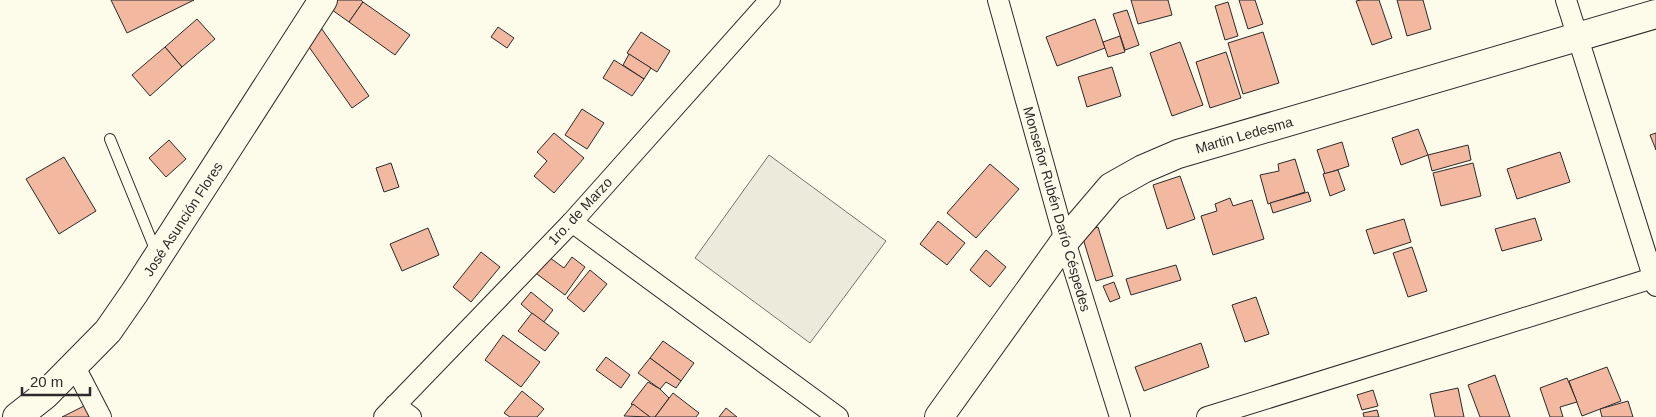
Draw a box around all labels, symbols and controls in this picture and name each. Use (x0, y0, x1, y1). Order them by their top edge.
street label: Monseñor Rubén Darío Céspedes (1020, 105, 1094, 313)
street label: Martin Ledesma (1194, 113, 1295, 157)
street label: José Asunción Flores (140, 159, 226, 279)
street label: 1ro. de Marzo (545, 174, 615, 248)
scale bar (22, 364, 90, 396)
text: 20 m (30, 373, 63, 390)

